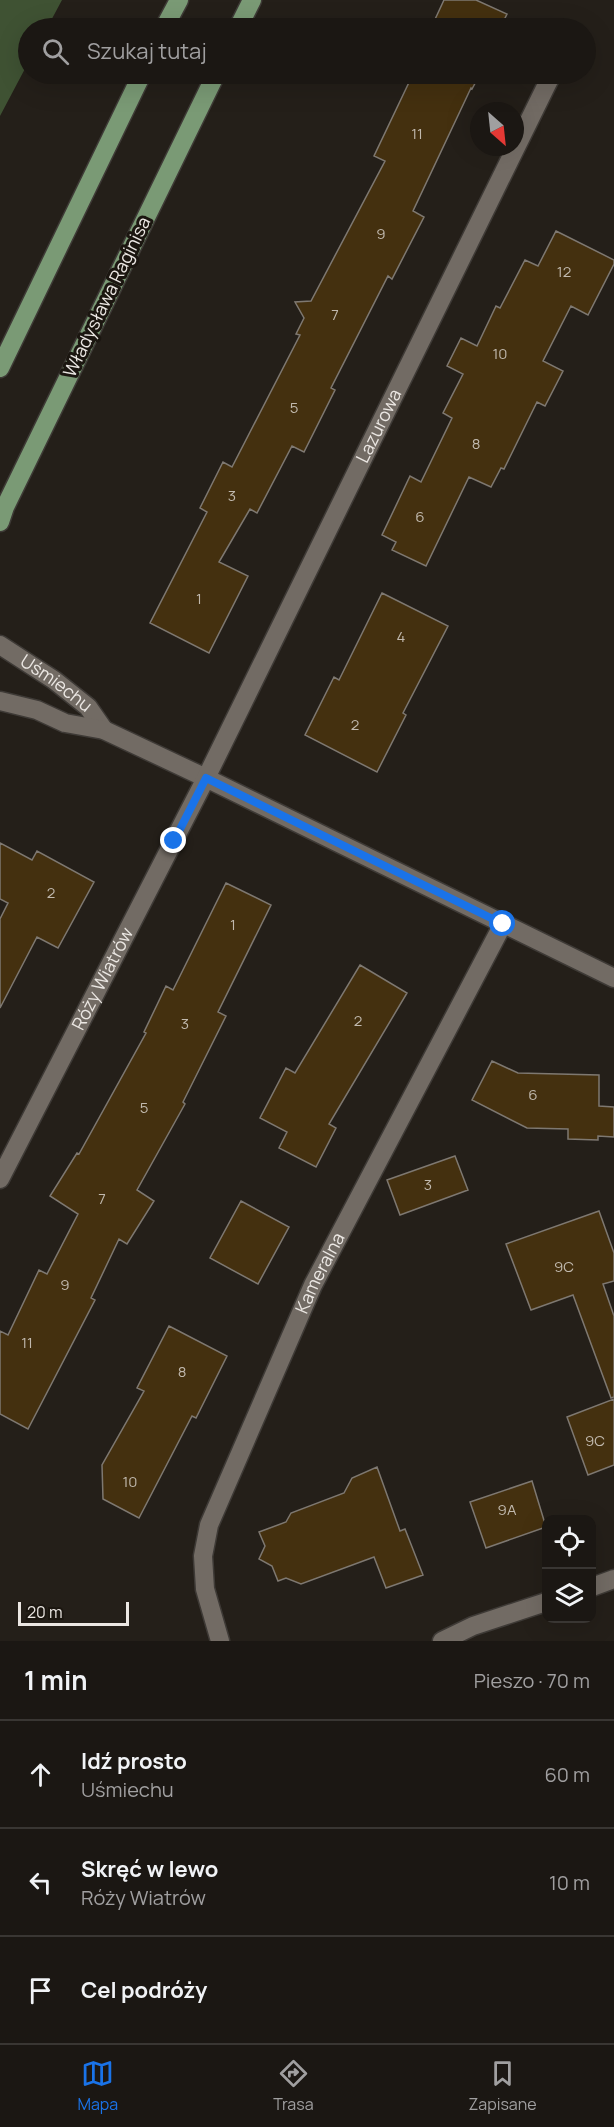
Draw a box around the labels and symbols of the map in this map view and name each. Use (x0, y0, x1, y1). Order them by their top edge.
north arrow (470, 102, 524, 156)
house number: 11 (411, 123, 423, 144)
street label: Władysława Raginisa (57, 213, 155, 381)
house number: 9 (376, 223, 386, 244)
house number: 12 (557, 261, 571, 282)
house number: 7 (331, 304, 339, 325)
house number: 10 (493, 343, 508, 364)
street label: Lazurowa (350, 385, 406, 466)
house number: 5 (290, 397, 298, 418)
house number: 8 (472, 433, 480, 454)
house number: 3 (228, 485, 236, 506)
house number: 6 (415, 506, 425, 527)
house number: 1 (196, 588, 202, 609)
house number: 4 (397, 626, 406, 647)
street label: Uśmiechu (16, 648, 98, 717)
house number: 2 (351, 714, 359, 735)
route end (160, 827, 186, 853)
house number: 2 (47, 882, 55, 903)
route start (489, 910, 515, 936)
house number: 1 (230, 914, 236, 935)
street label: Róży Wiatrów (66, 923, 138, 1034)
house number: 2 (354, 1010, 362, 1031)
house number: 3 (181, 1013, 189, 1034)
house number: 6 (528, 1084, 538, 1105)
house number: 5 (140, 1097, 148, 1118)
house number: 3 (424, 1174, 432, 1195)
house number: 7 (98, 1188, 106, 1209)
street label: Kameralna (289, 1228, 349, 1317)
house number: 9C (554, 1256, 574, 1277)
house number: 9 (60, 1274, 70, 1295)
house number: 11 (21, 1332, 33, 1353)
house number: 8 (178, 1361, 186, 1382)
house number: 9C (585, 1430, 605, 1451)
house number: 10 (123, 1471, 138, 1492)
house number: 9A (498, 1499, 517, 1520)
scale bar (18, 1599, 129, 1626)

